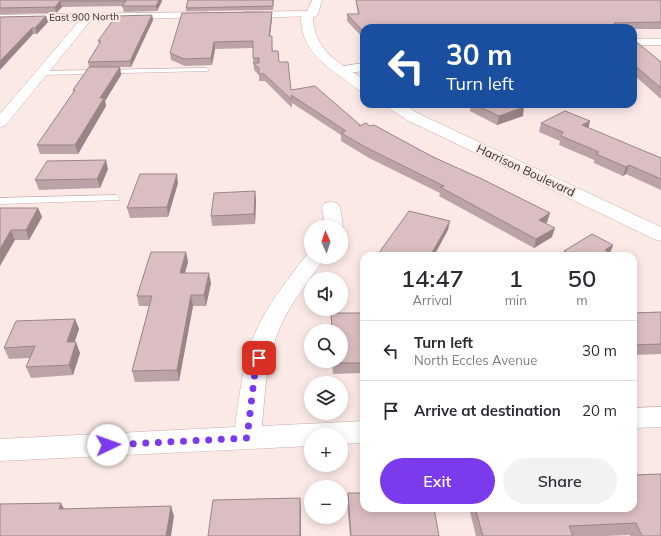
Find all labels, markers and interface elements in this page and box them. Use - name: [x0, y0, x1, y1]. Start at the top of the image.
- street label: East 900 North: [49, 10, 119, 24]
- text: 30 m: [446, 37, 512, 72]
- icon: left: [380, 40, 432, 92]
- text: Turn left: [446, 72, 514, 95]
- street label: Harrison Boulevard: [474, 141, 578, 199]
- north arrow: [304, 220, 348, 264]
- map controls: [304, 220, 348, 524]
- text: 14:47: [401, 263, 464, 293]
- text: 1: [509, 263, 523, 293]
- text: 50: [568, 263, 596, 293]
- button: sound: [304, 272, 348, 316]
- text: Arrival: [412, 292, 452, 308]
- text: min: [505, 292, 527, 308]
- text: m: [576, 292, 588, 308]
- button: search: [304, 324, 348, 368]
- text: Turn left: [414, 333, 473, 352]
- icon: left: [380, 340, 402, 362]
- pin: [242, 341, 276, 375]
- text: 30 m: [582, 341, 617, 360]
- icon: arrive: [248, 347, 270, 369]
- text: North Eccles Avenue: [414, 352, 537, 368]
- button: layers: [304, 376, 348, 420]
- icon: arrive: [380, 400, 402, 422]
- text: Arrive at destination: [414, 401, 561, 420]
- text: 20 m: [582, 401, 617, 420]
- position arrow: [87, 424, 129, 466]
- button: +: [304, 428, 348, 472]
- button: Exit: [380, 458, 495, 504]
- button: Share: [503, 458, 617, 504]
- button: −: [304, 480, 348, 524]

